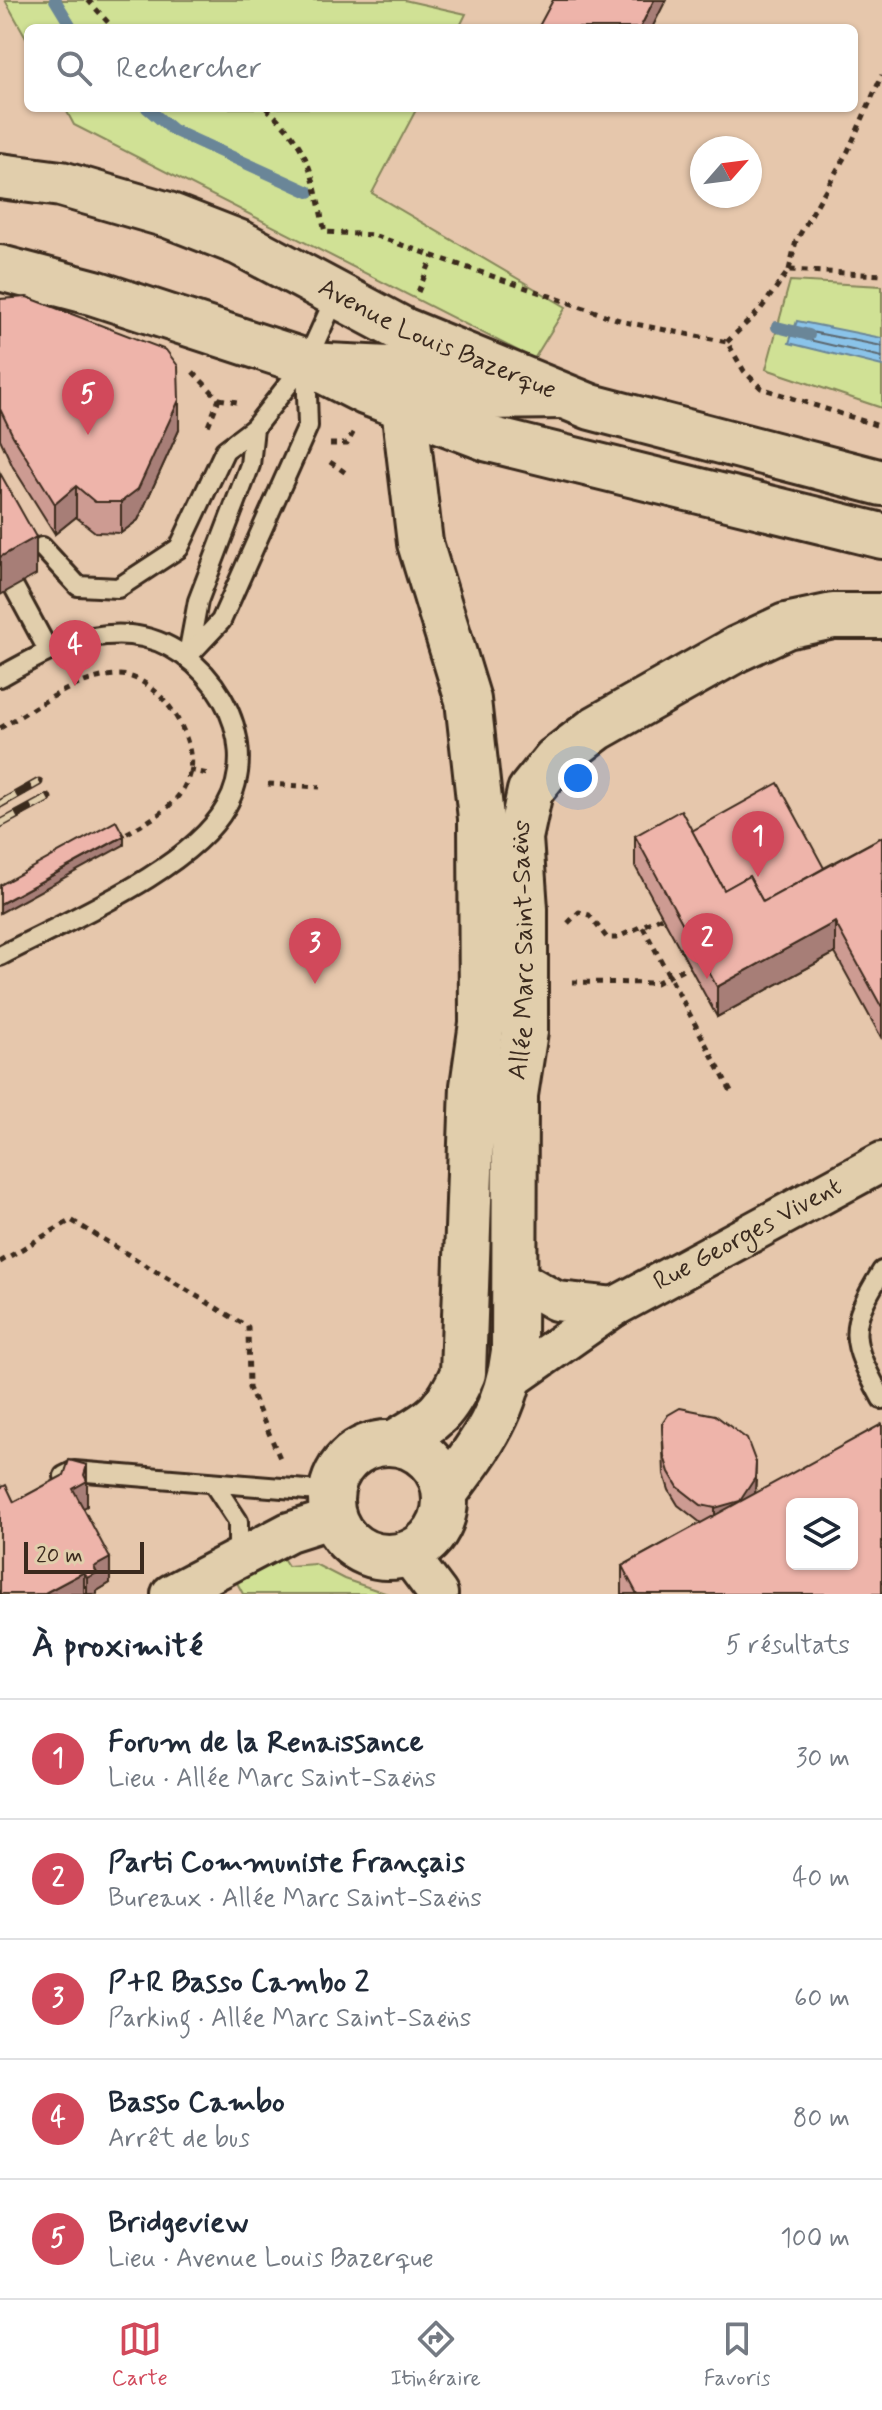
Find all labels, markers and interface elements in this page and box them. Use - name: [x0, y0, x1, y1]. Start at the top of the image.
- search box: [24, 24, 858, 112]
- icon: search: [52, 46, 96, 90]
- text: Rechercher: [116, 49, 262, 88]
- north arrow: [690, 136, 762, 208]
- street label: Avenue Louis Bazerque: [312, 271, 561, 408]
- pin: 5: [62, 369, 114, 435]
- pin: 4: [49, 620, 101, 686]
- your location: [558, 758, 598, 798]
- pin: 1: [732, 811, 784, 877]
- street label: Allée Marc Saint-Saëns: [501, 817, 543, 1082]
- pin: 2: [681, 913, 733, 979]
- pin: 3: [289, 918, 341, 984]
- street label: Rue Georges Vivent: [648, 1170, 848, 1299]
- map controls: [786, 1498, 858, 1570]
- button: layers: [786, 1498, 858, 1570]
- scale bar: [24, 1538, 144, 1574]
- text: 20 m: [36, 1542, 83, 1570]
- text: À proximité: [32, 1624, 203, 1669]
- text: 5 résultats: [726, 1629, 850, 1663]
- text: Forum de la Renaissance: [108, 1723, 424, 1762]
- text: 1: [52, 1742, 64, 1776]
- text: 30 m: [796, 1742, 850, 1776]
- text: Lieu · Allée Marc Saint-Saëns: [108, 1762, 436, 1796]
- text: Parti Communiste Français: [108, 1843, 465, 1882]
- text: 2: [52, 1862, 64, 1896]
- text: 40 m: [792, 1862, 850, 1896]
- text: Bureaux · Allée Marc Saint-Saëns: [108, 1882, 482, 1916]
- text: P+R Basso Cambo 2: [108, 1963, 369, 2002]
- text: 3: [52, 1982, 64, 2016]
- text: 60 m: [794, 1982, 850, 2016]
- text: Parking · Allée Marc Saint-Saëns: [108, 2002, 471, 2036]
- text: Basso Cambo: [108, 2083, 285, 2122]
- text: 4: [50, 2102, 66, 2136]
- text: 80 m: [793, 2102, 850, 2136]
- text: Arrêt de bus: [108, 2122, 250, 2156]
- text: Bridgeview: [108, 2203, 248, 2242]
- text: 5: [50, 2222, 66, 2256]
- text: 100 m: [780, 2222, 850, 2256]
- text: Lieu · Avenue Louis Bazerque: [108, 2242, 434, 2276]
- tab: Carte: [111, 2317, 168, 2393]
- tab: Itinéraire: [391, 2317, 481, 2393]
- tab: Favoris: [704, 2317, 771, 2393]

